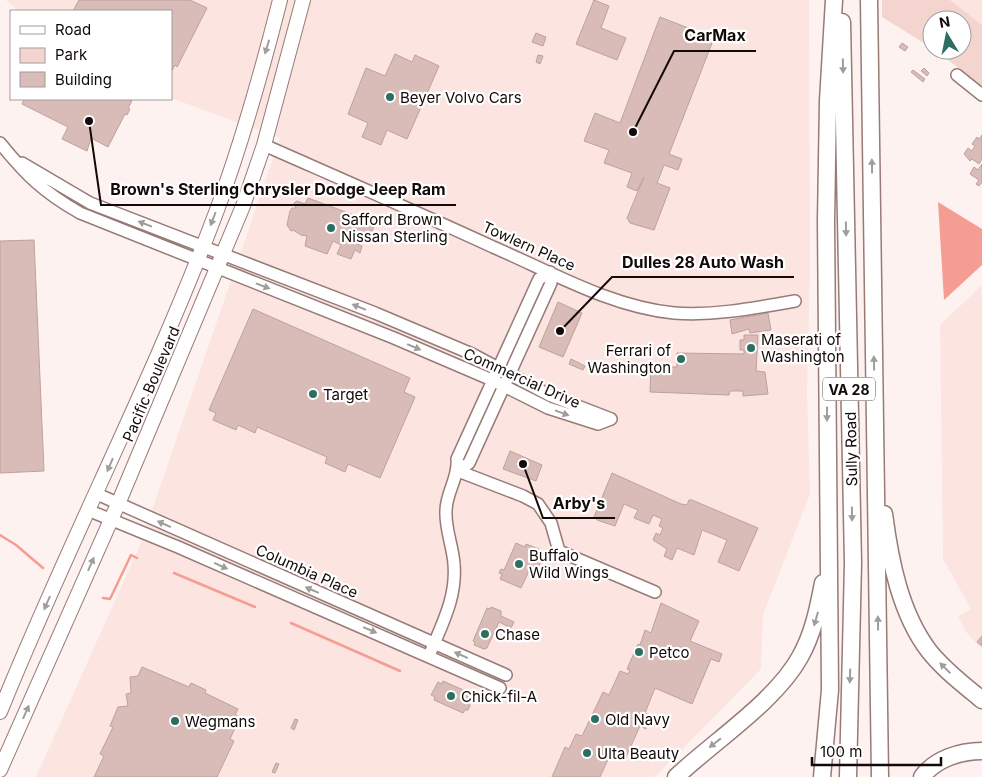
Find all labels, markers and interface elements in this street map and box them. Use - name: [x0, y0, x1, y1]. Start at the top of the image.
- legend: [10, 10, 172, 100]
- north arrow: [922, 10, 972, 60]
- text: N: [938, 12, 951, 31]
- text: Road: [55, 20, 91, 39]
- callout: CarMax: [674, 20, 756, 51]
- text: CarMax: [684, 25, 746, 45]
- one-way arrow: [263, 40, 271, 55]
- text: Park: [55, 45, 88, 64]
- one-way arrow: [839, 58, 847, 74]
- text: Building: [55, 70, 112, 89]
- place label: Beyer Volvo Cars: [400, 88, 522, 107]
- marker: Beyer Volvo Cars: [384, 91, 396, 103]
- one-way arrow: [867, 157, 875, 173]
- callout: Brown's Sterling Chrysler Dodge Jeep Ram: [101, 174, 456, 205]
- text: Brown's Sterling Chrysler Dodge Jeep Ram: [110, 179, 446, 199]
- place label: Safford Brown Nissan Sterling: [341, 210, 448, 246]
- one-way arrow: [209, 211, 216, 226]
- street label: Towlern Place: [480, 217, 578, 275]
- one-way arrow: [137, 220, 152, 228]
- one-way arrow: [842, 221, 850, 237]
- marker: Safford Brown Nissan Sterling: [325, 222, 337, 234]
- callout: Dulles 28 Auto Wash: [612, 246, 794, 277]
- text: Dulles 28 Auto Wash: [622, 252, 784, 272]
- one-way arrow: [256, 282, 271, 290]
- one-way arrow: [352, 302, 366, 310]
- street label: Pacific Boulevard: [118, 324, 184, 444]
- place label: Maserati of Washington: [761, 330, 845, 366]
- place label: Ferrari of Washington: [587, 341, 671, 377]
- marker: Maserati of Washington: [745, 342, 757, 354]
- one-way arrow: [407, 343, 421, 351]
- street label: Commercial Drive: [461, 344, 583, 412]
- marker: Ferrari of Washington: [675, 353, 687, 365]
- one-way arrow: [870, 355, 878, 371]
- road number: VA 28: [823, 378, 875, 400]
- place label: Target: [323, 385, 368, 404]
- marker: Target: [307, 388, 319, 400]
- one-way arrow: [823, 406, 831, 422]
- one-way arrow: [555, 409, 570, 417]
- street label: Sully Road: [841, 412, 861, 486]
- one-way arrow: [105, 458, 113, 472]
- callout: Arby's: [543, 487, 615, 518]
- text: Arby's: [553, 493, 605, 513]
- one-way arrow: [848, 506, 856, 522]
- one-way arrow: [157, 520, 171, 528]
- street label: Columbia Place: [253, 540, 361, 602]
- place label: Buffalo Wild Wings: [529, 546, 609, 582]
- one-way arrow: [88, 557, 96, 571]
- marker: Buffalo Wild Wings: [513, 558, 525, 570]
- one-way arrow: [213, 562, 228, 570]
- one-way arrow: [305, 586, 320, 594]
- one-way arrow: [42, 596, 50, 610]
- one-way arrow: [811, 612, 819, 627]
- one-way arrow: [873, 615, 881, 631]
- place label: Chase: [495, 625, 540, 644]
- one-way arrow: [363, 627, 377, 635]
- marker: Chase: [479, 628, 491, 640]
- place label: Petco: [649, 643, 690, 662]
- marker: Petco: [633, 646, 645, 658]
- one-way arrow: [454, 651, 468, 659]
- one-way arrow: [940, 662, 952, 674]
- one-way arrow: [846, 668, 854, 684]
- place label: Chick-fil-A: [461, 687, 537, 706]
- marker: Chick-fil-A: [445, 690, 457, 702]
- one-way arrow: [22, 705, 30, 719]
- place label: Old Navy: [605, 710, 670, 729]
- place label: Wegmans: [185, 712, 255, 731]
- marker: Old Navy: [589, 713, 601, 725]
- marker: Wegmans: [169, 715, 181, 727]
- scale bar: [812, 734, 941, 766]
- one-way arrow: [709, 737, 722, 748]
- text: 100 m: [820, 742, 862, 761]
- place label: Ulta Beauty: [597, 744, 680, 763]
- marker: Ulta Beauty: [581, 747, 593, 759]

